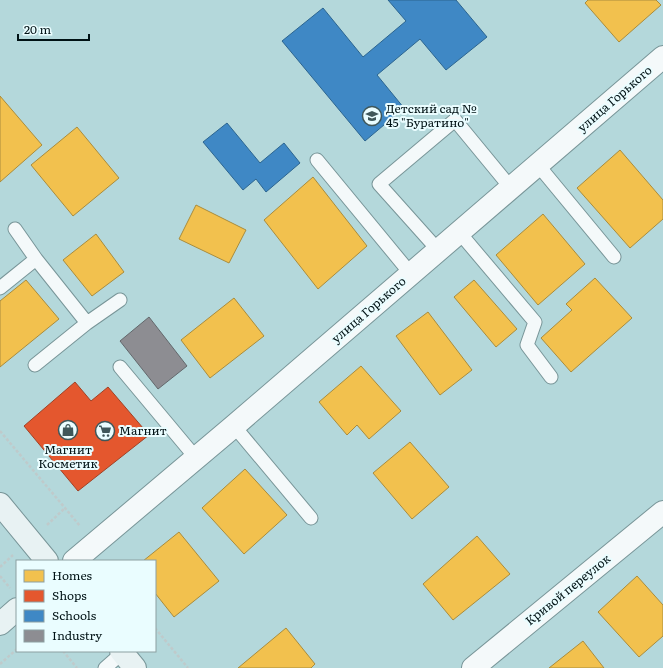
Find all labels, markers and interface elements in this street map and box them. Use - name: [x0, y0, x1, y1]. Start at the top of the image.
- scale bar: [18, 16, 89, 42]
- text: 20 m: [24, 20, 51, 38]
- street label: улица Горького: [573, 61, 656, 136]
- place label: Детский сад № 45 "Буратино": [386, 99, 477, 131]
- school or university icon: Детский сад № 45 "Буратино": [361, 105, 383, 127]
- street label: улица Горького: [327, 272, 410, 347]
- shop icon: Магнит Косметик: [57, 419, 79, 441]
- supermarket icon: Магнит: [94, 420, 116, 442]
- place label: Магнит: [119, 421, 167, 439]
- place label: Магнит Косметик: [38, 440, 98, 472]
- street label: Кривой переулок: [521, 549, 614, 629]
- legend: [16, 560, 156, 652]
- text: Homes: [52, 566, 92, 584]
- text: Shops: [52, 586, 87, 604]
- text: Schools: [52, 606, 97, 624]
- text: Industry: [52, 626, 102, 644]

